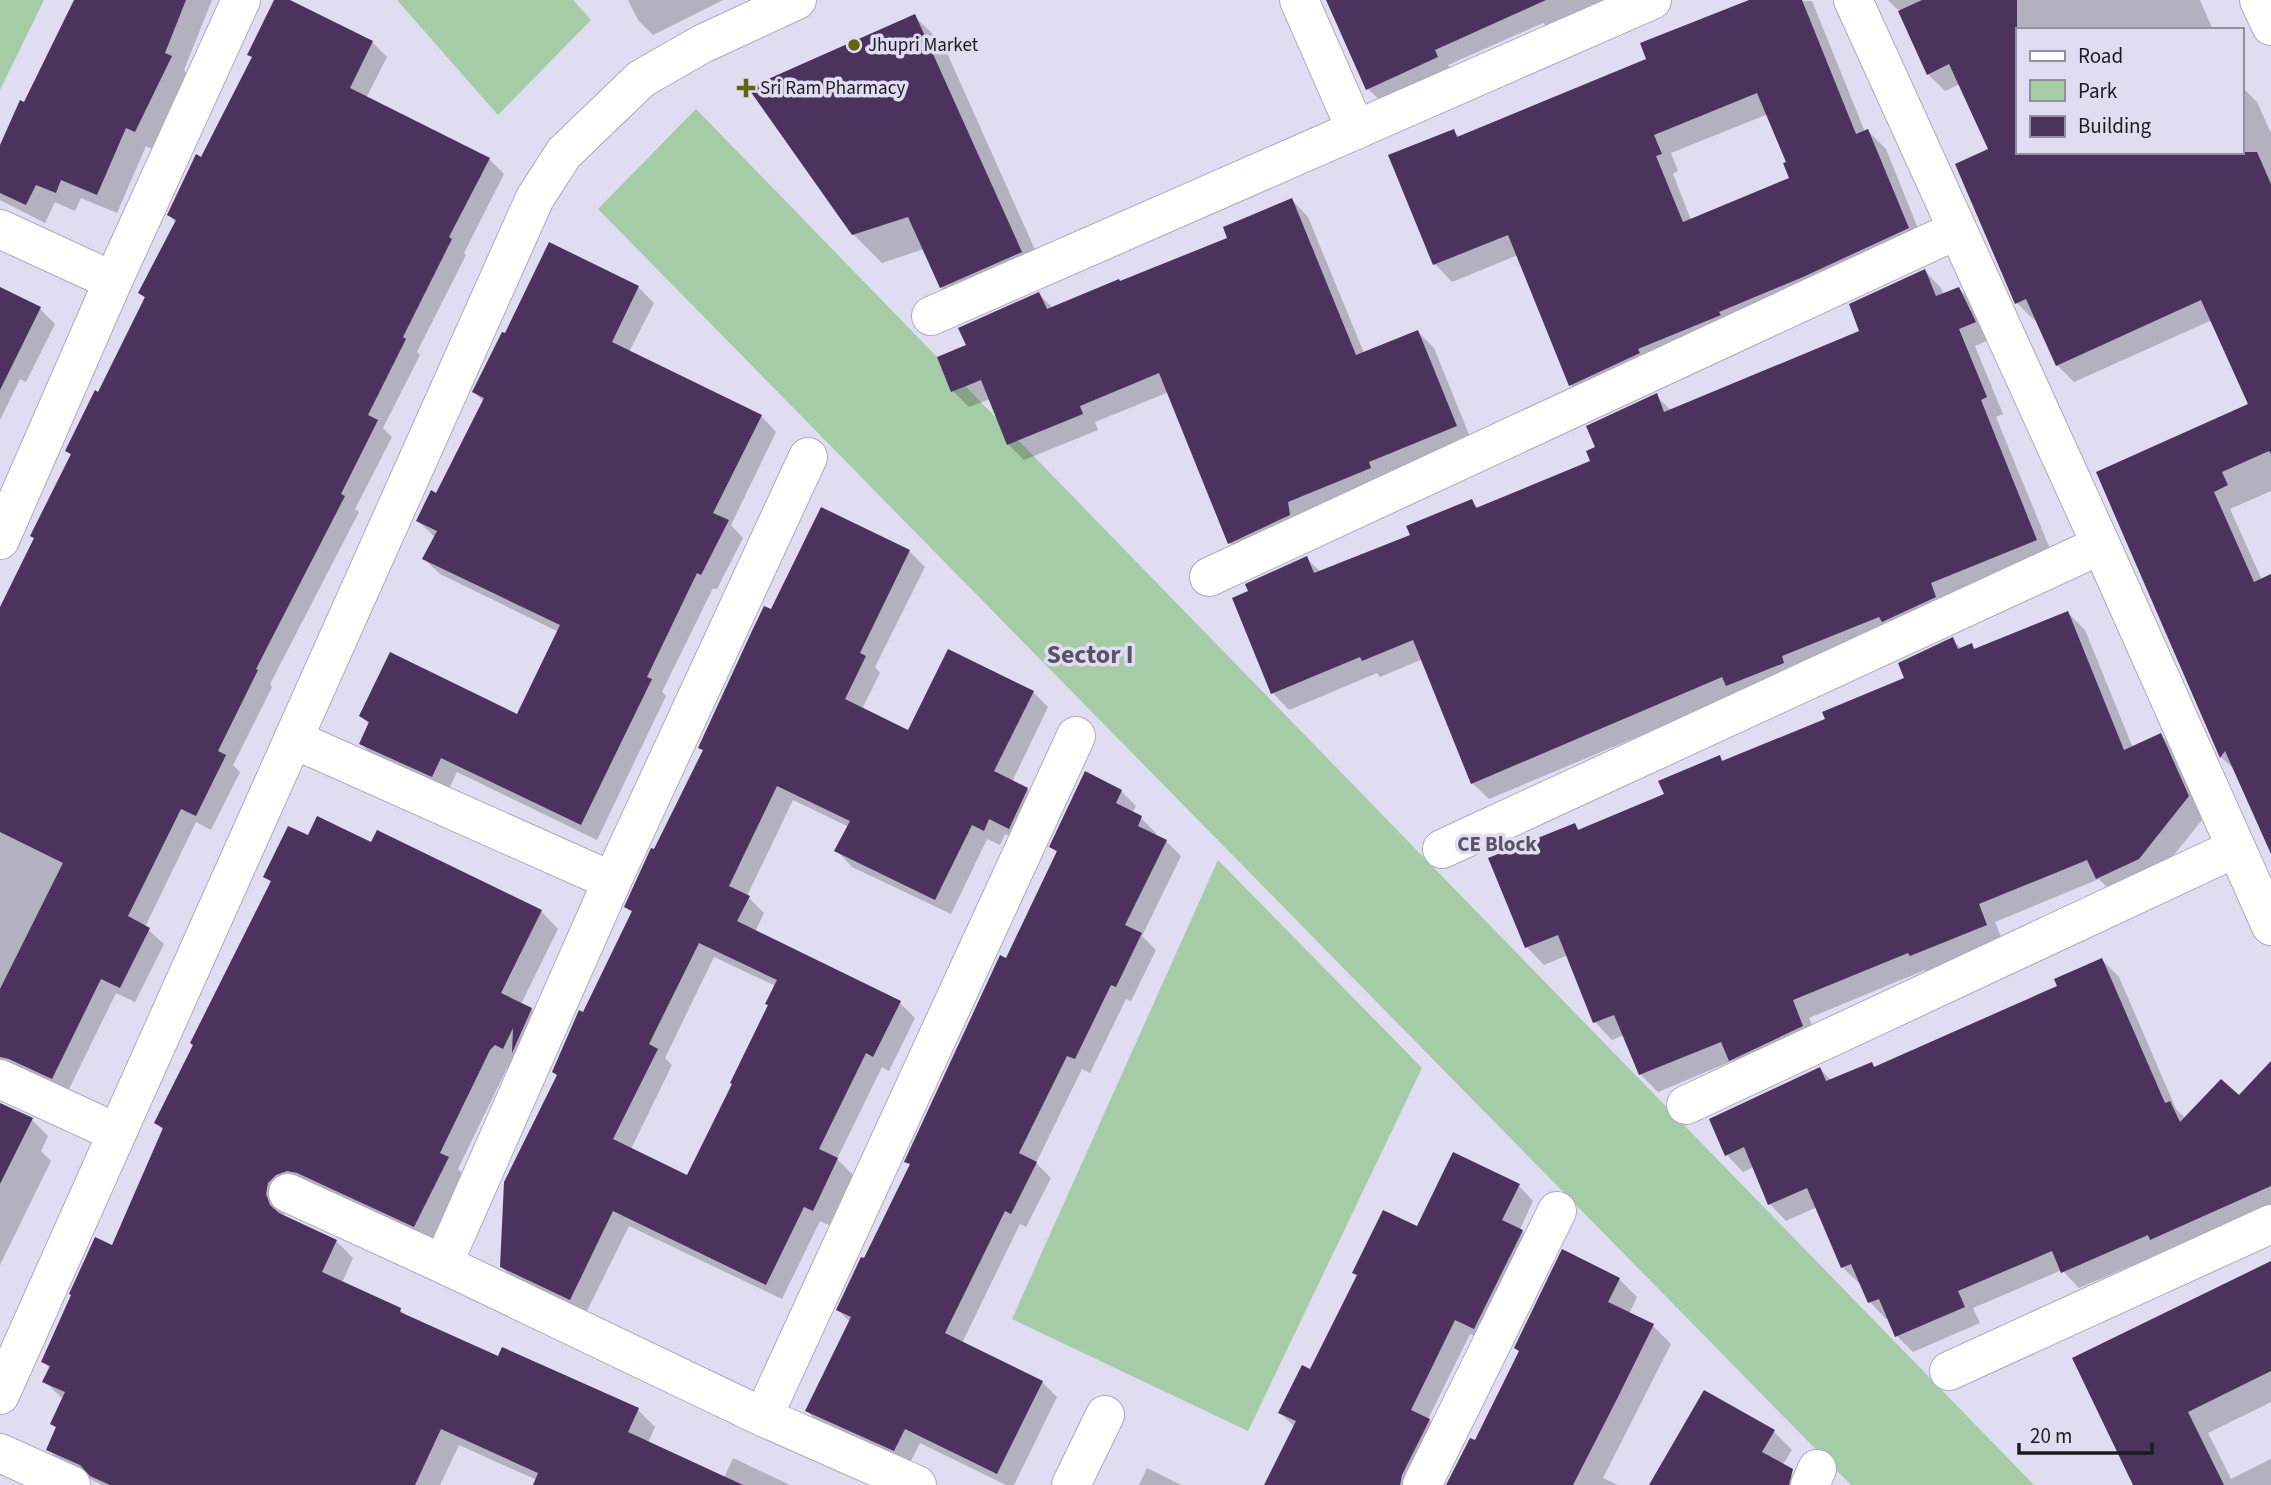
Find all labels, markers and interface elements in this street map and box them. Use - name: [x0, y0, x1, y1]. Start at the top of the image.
- legend: [2016, 28, 2243, 154]
- place label: Jhupri Market: [868, 32, 979, 59]
- marker: Jhupri Market: [846, 37, 862, 53]
- text: Road: [2078, 41, 2123, 71]
- place label: Sri Ram Pharmacy: [760, 75, 905, 102]
- text: Park: [2078, 76, 2118, 106]
- marker: Sri Ram Pharmacy: [738, 80, 754, 96]
- text: Building: [2078, 111, 2152, 141]
- district label: Sector I: [1046, 636, 1134, 673]
- district label: CE Block: [1457, 829, 1537, 859]
- scale bar: [2019, 1412, 2152, 1456]
- text: 20 m: [2030, 1421, 2072, 1451]

